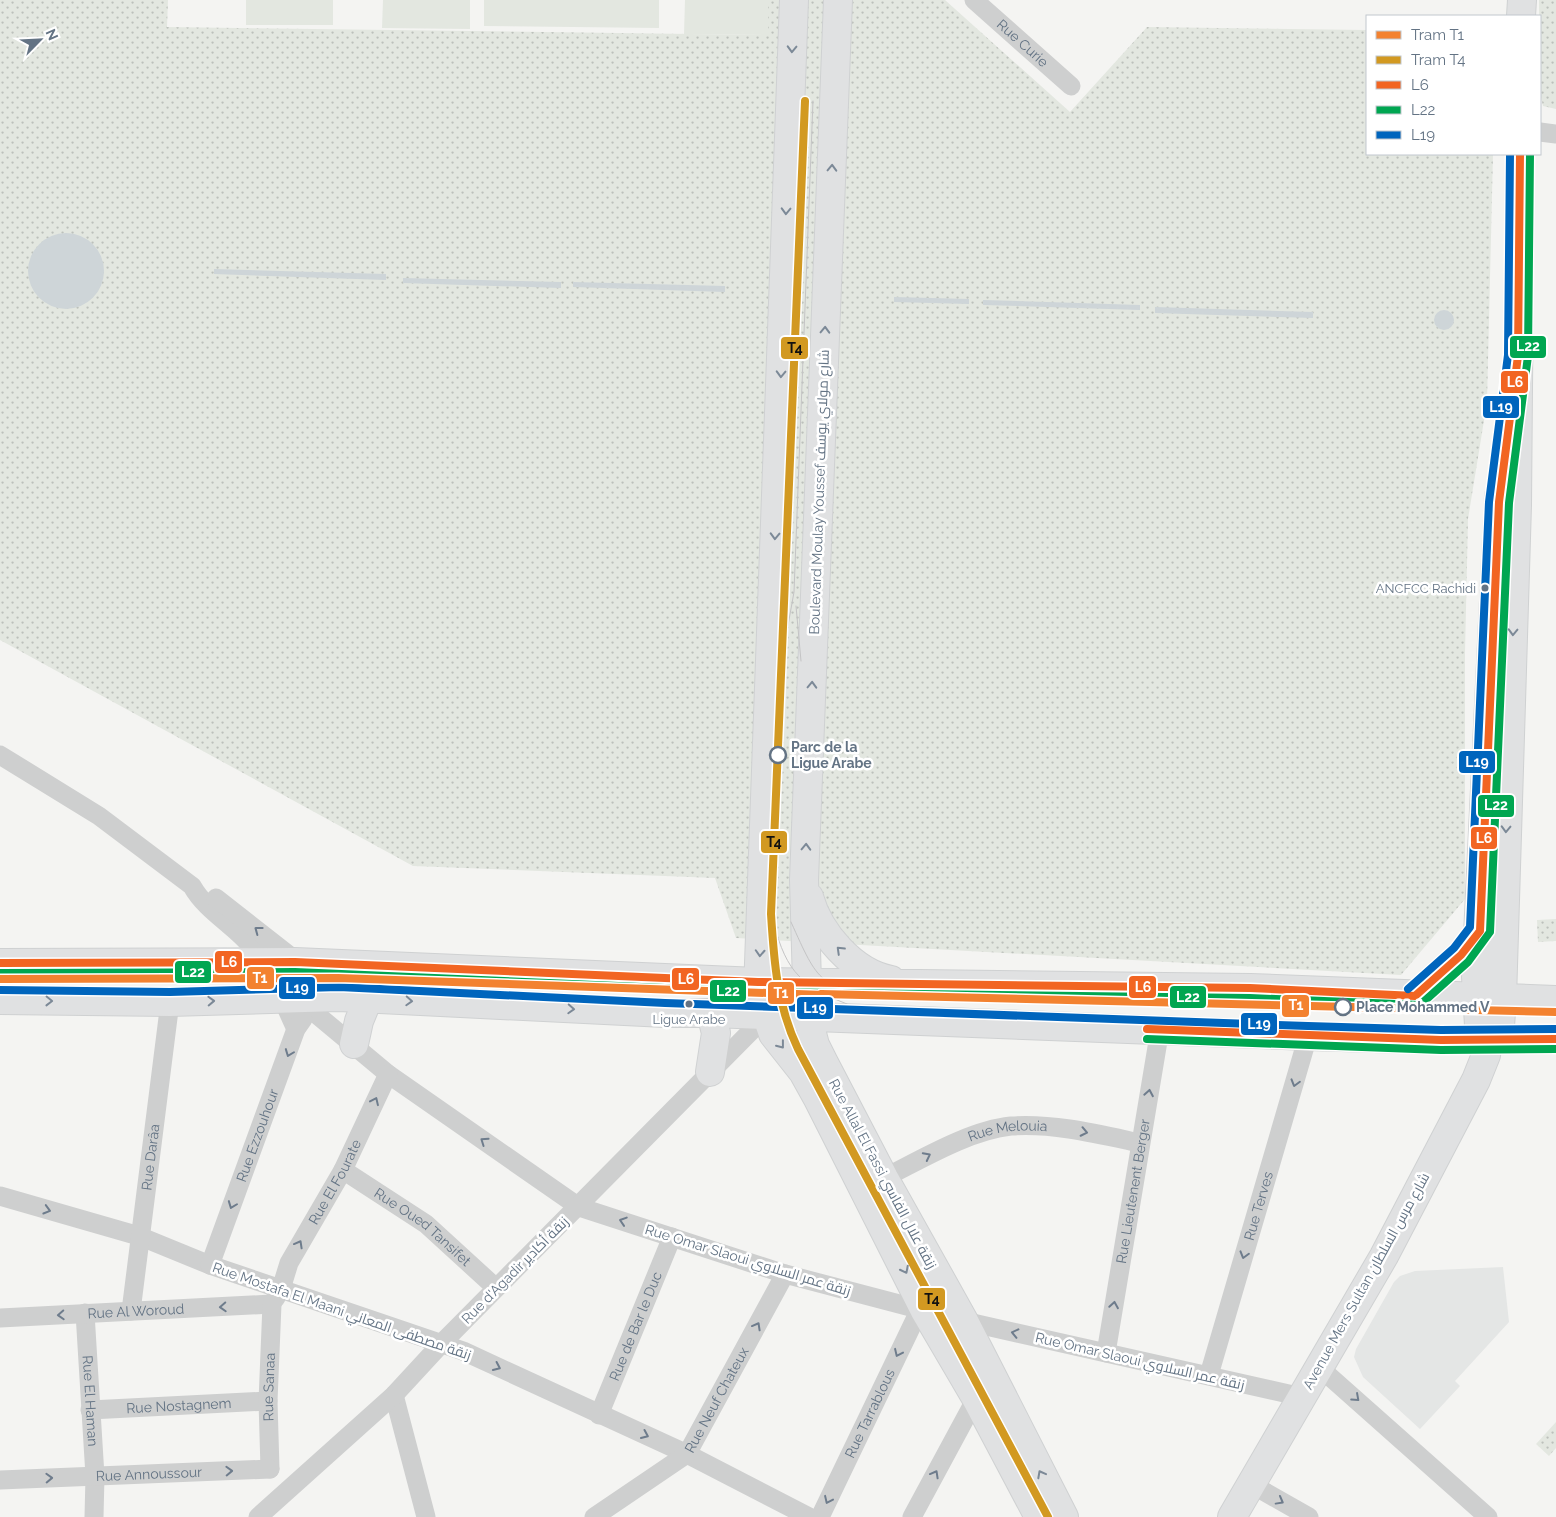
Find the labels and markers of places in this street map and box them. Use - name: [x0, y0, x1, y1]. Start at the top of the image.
- place label: ANCFCC Rachidi: [1376, 581, 1476, 596]
- marker: ANCFCC Rachidi: [1480, 583, 1490, 593]
- place label: Parc de la Ligue Arabe: [791, 739, 872, 771]
- marker: Parc de la Ligue Arabe: [769, 746, 787, 764]
- marker: Place Mohammed V: [1334, 998, 1352, 1016]
- marker: Ligue Arabe: [684, 999, 694, 1009]
- place label: Place Mohammed V: [1356, 999, 1490, 1015]
- place label: Ligue Arabe: [653, 1012, 726, 1027]

